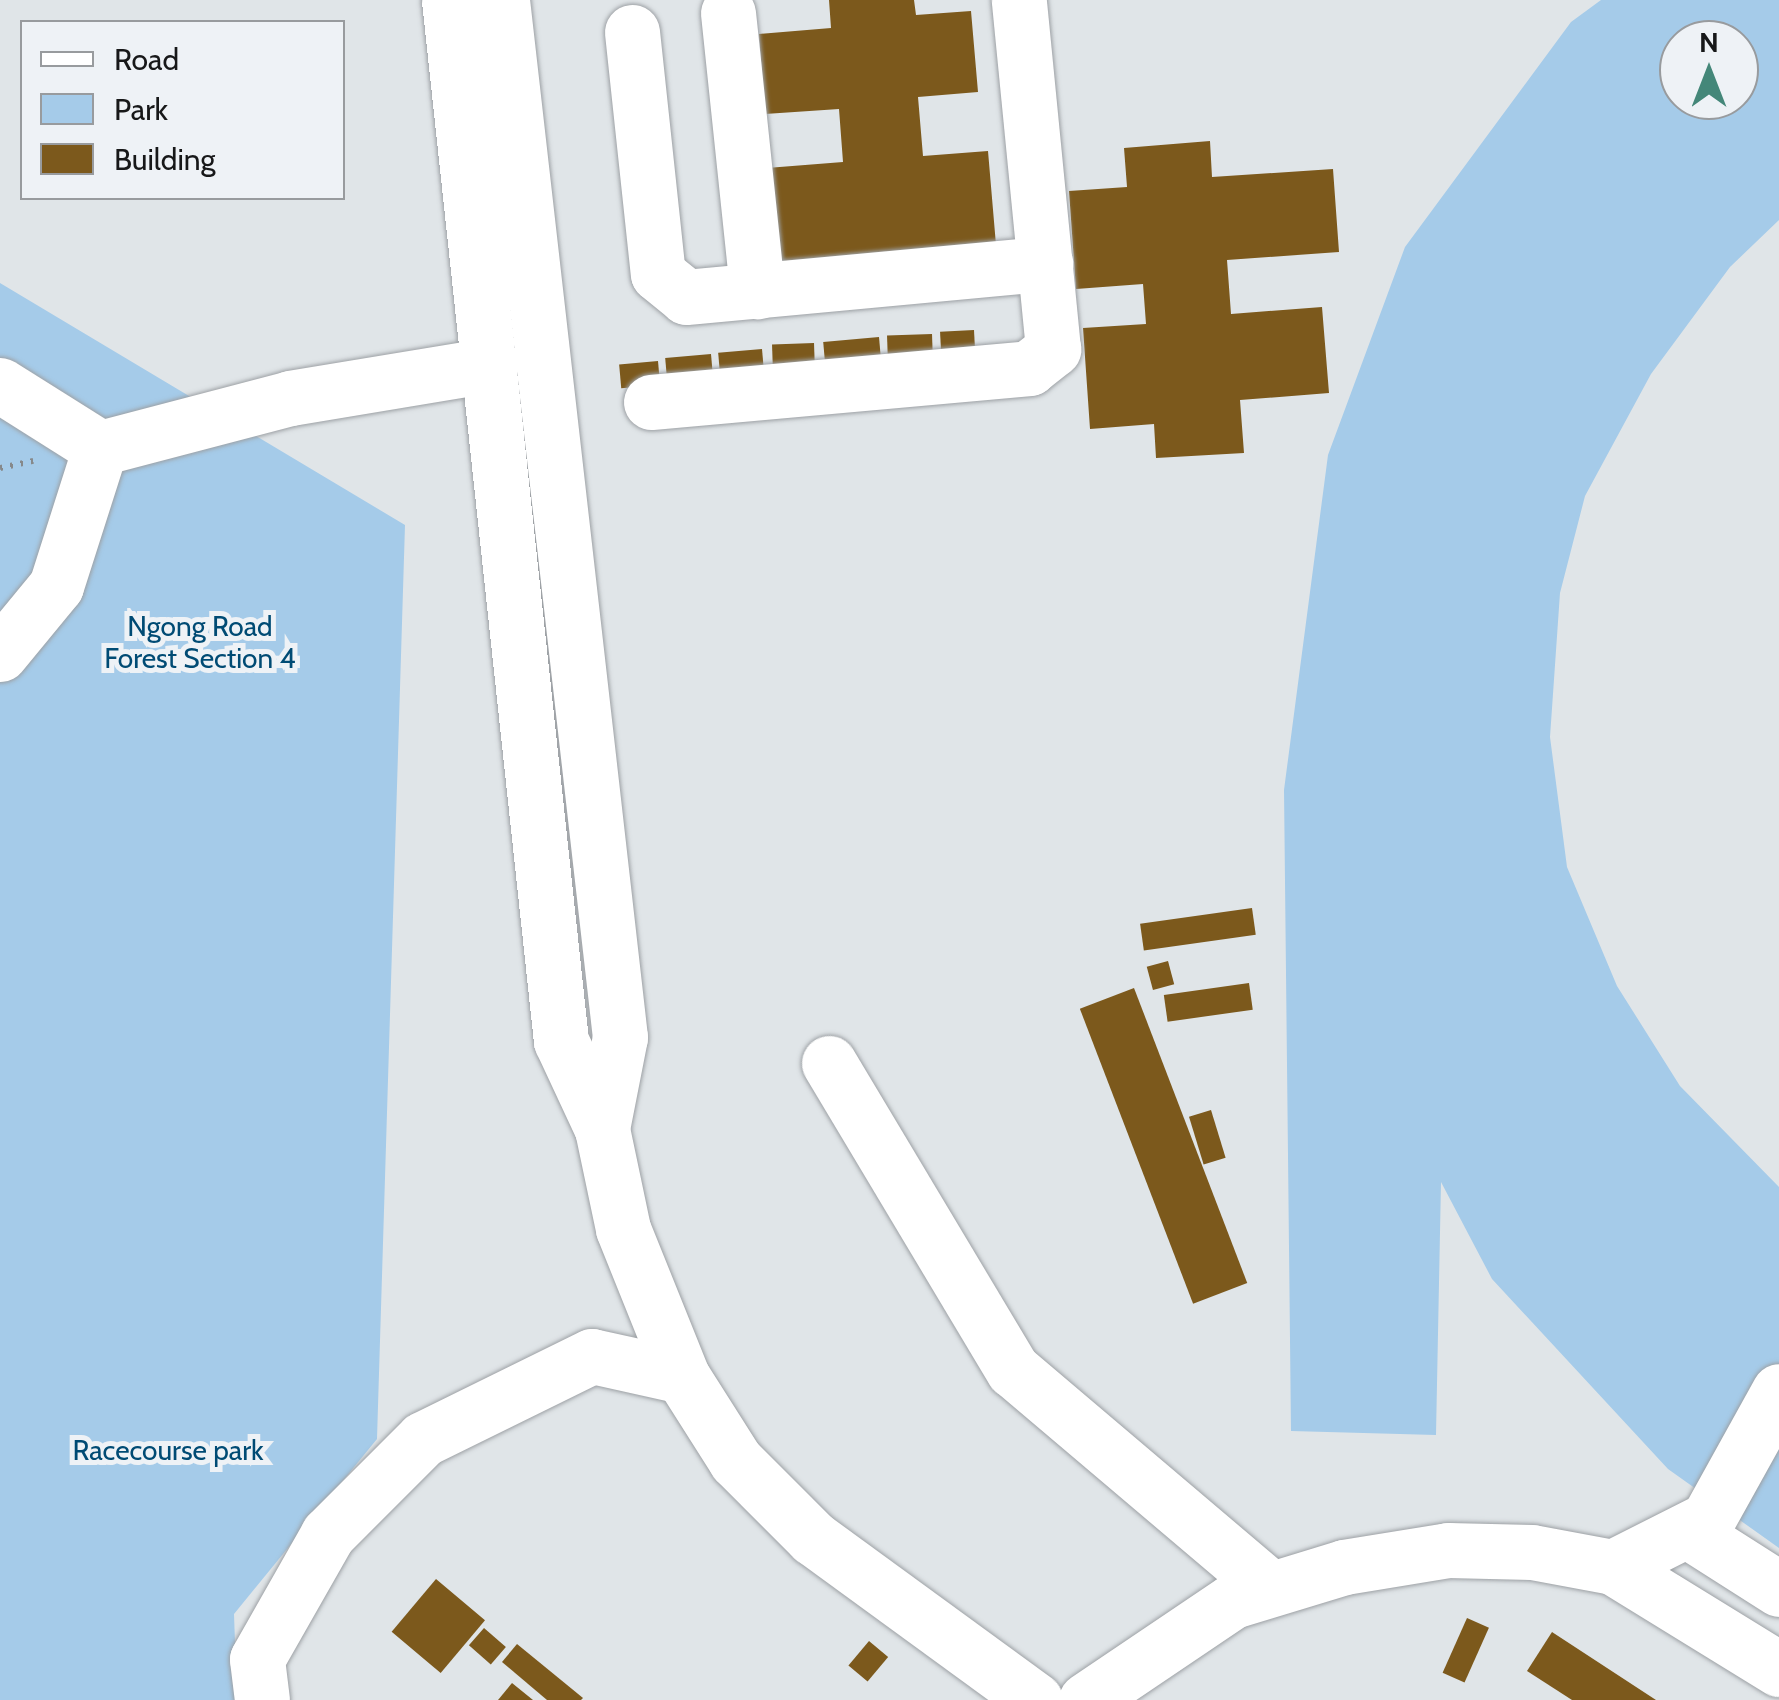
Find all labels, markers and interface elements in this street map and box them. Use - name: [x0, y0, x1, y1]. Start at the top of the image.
- legend: [20, 20, 345, 200]
- north arrow: [1659, 20, 1759, 120]
- text: N: [1699, 25, 1719, 59]
- text: Road: [114, 41, 179, 78]
- text: Park: [114, 91, 168, 128]
- text: Building: [114, 141, 216, 178]
- park label: Ngong Road Forest Section 4: [104, 609, 296, 675]
- park label: Racecourse park: [72, 1433, 264, 1467]

